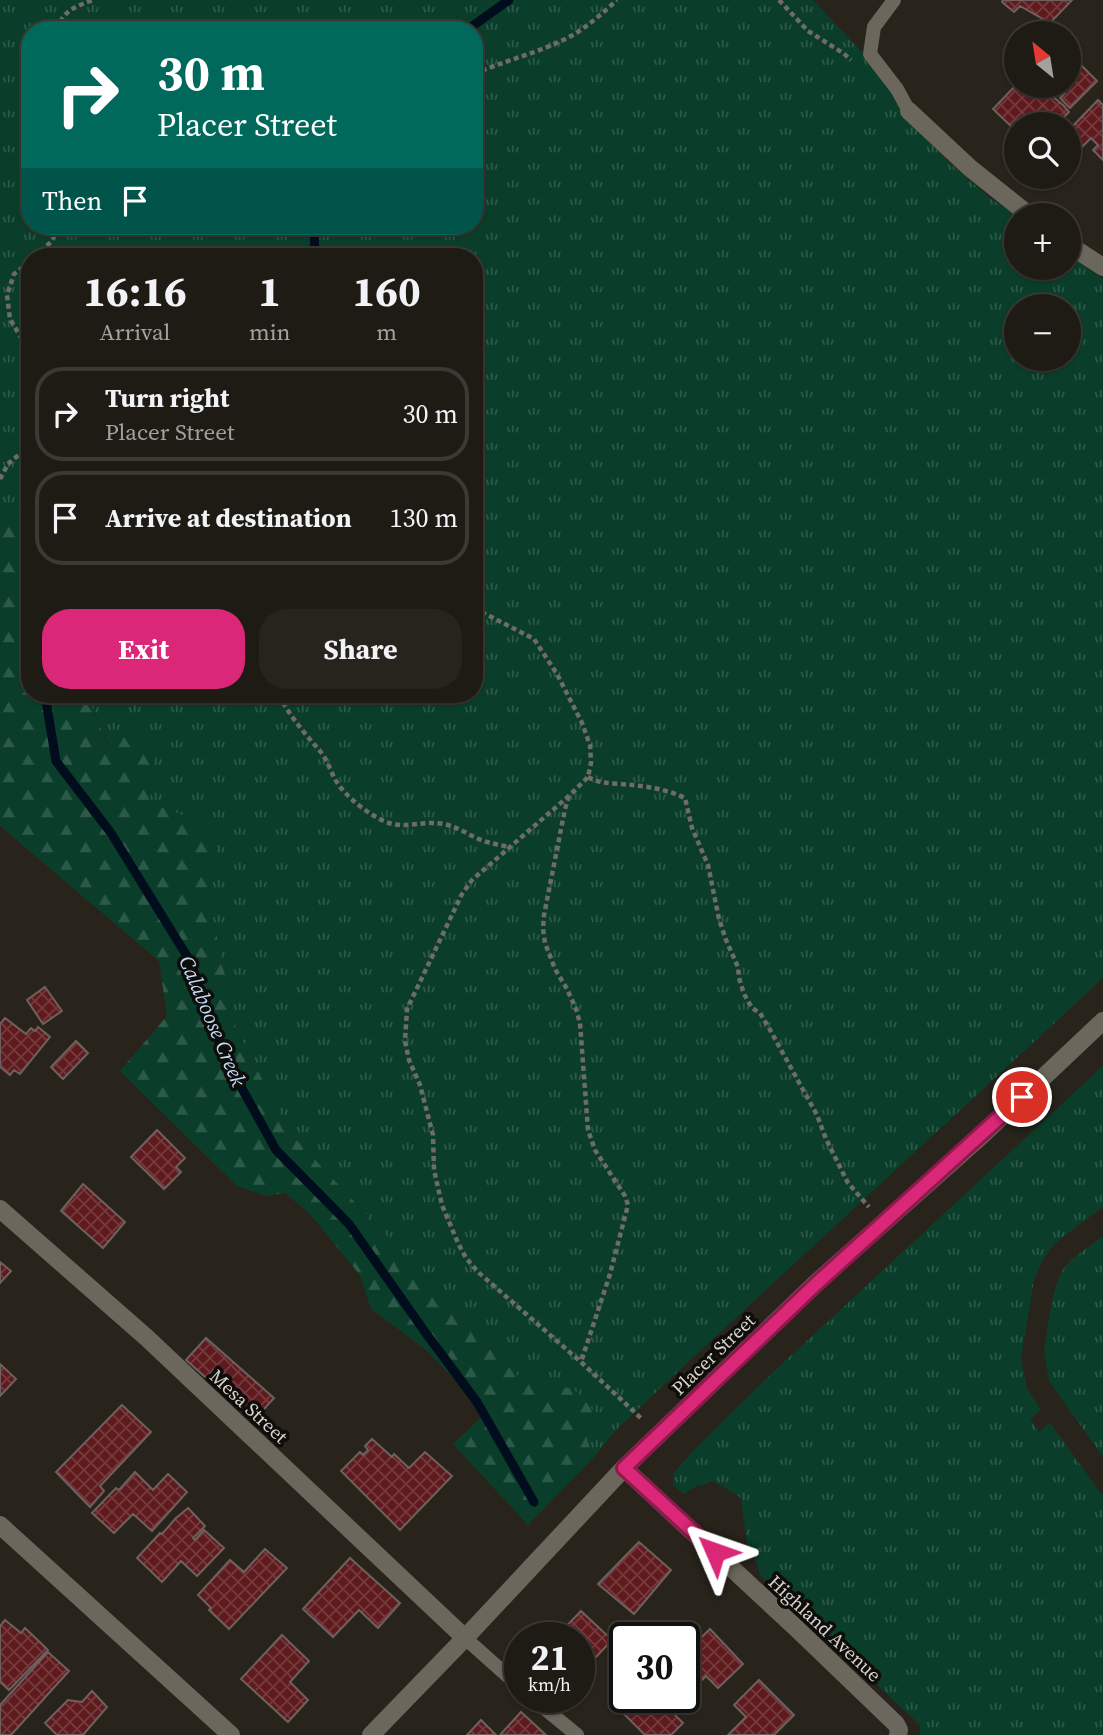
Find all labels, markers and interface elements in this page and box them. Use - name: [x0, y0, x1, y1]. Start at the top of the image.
- north arrow: [1004, 21, 1082, 98]
- map controls: [1004, 21, 1081, 371]
- text: 30 m: [157, 39, 265, 106]
- icon: right: [42, 49, 133, 140]
- text: Placer Street: [157, 103, 337, 147]
- button: search: [1004, 112, 1081, 189]
- icon: arrive: [116, 182, 154, 220]
- text: Then: [42, 183, 102, 219]
- button: +: [1004, 203, 1081, 280]
- text: 16:16: [83, 262, 187, 320]
- text: 1: [258, 262, 281, 320]
- text: 160: [353, 262, 421, 320]
- button: −: [1004, 294, 1081, 371]
- text: Arrival: [99, 316, 170, 348]
- text: min: [249, 316, 290, 348]
- text: m: [376, 316, 397, 348]
- text: Turn right: [105, 380, 229, 416]
- icon: right: [46, 395, 84, 433]
- text: 30 m: [403, 396, 458, 432]
- text: Placer Street: [105, 416, 234, 448]
- icon: arrive: [46, 499, 84, 537]
- text: Arrive at destination: [105, 500, 352, 536]
- text: 130 m: [390, 500, 458, 536]
- button: Exit: [42, 609, 245, 689]
- button: Share: [259, 609, 462, 689]
- water label: Calaboose Creek: [172, 951, 254, 1091]
- pin: [992, 1067, 1052, 1127]
- icon: arrive: [1003, 1078, 1041, 1116]
- street label: Placer Street: [666, 1307, 761, 1400]
- street label: Mesa Street: [204, 1363, 294, 1449]
- position arrow: [678, 1515, 752, 1589]
- street label: Highland Avenue: [763, 1569, 887, 1687]
- speed limit sign: 30: [609, 1622, 700, 1713]
- text: 21: [531, 1634, 568, 1682]
- text: km/h: [528, 1672, 571, 1697]

